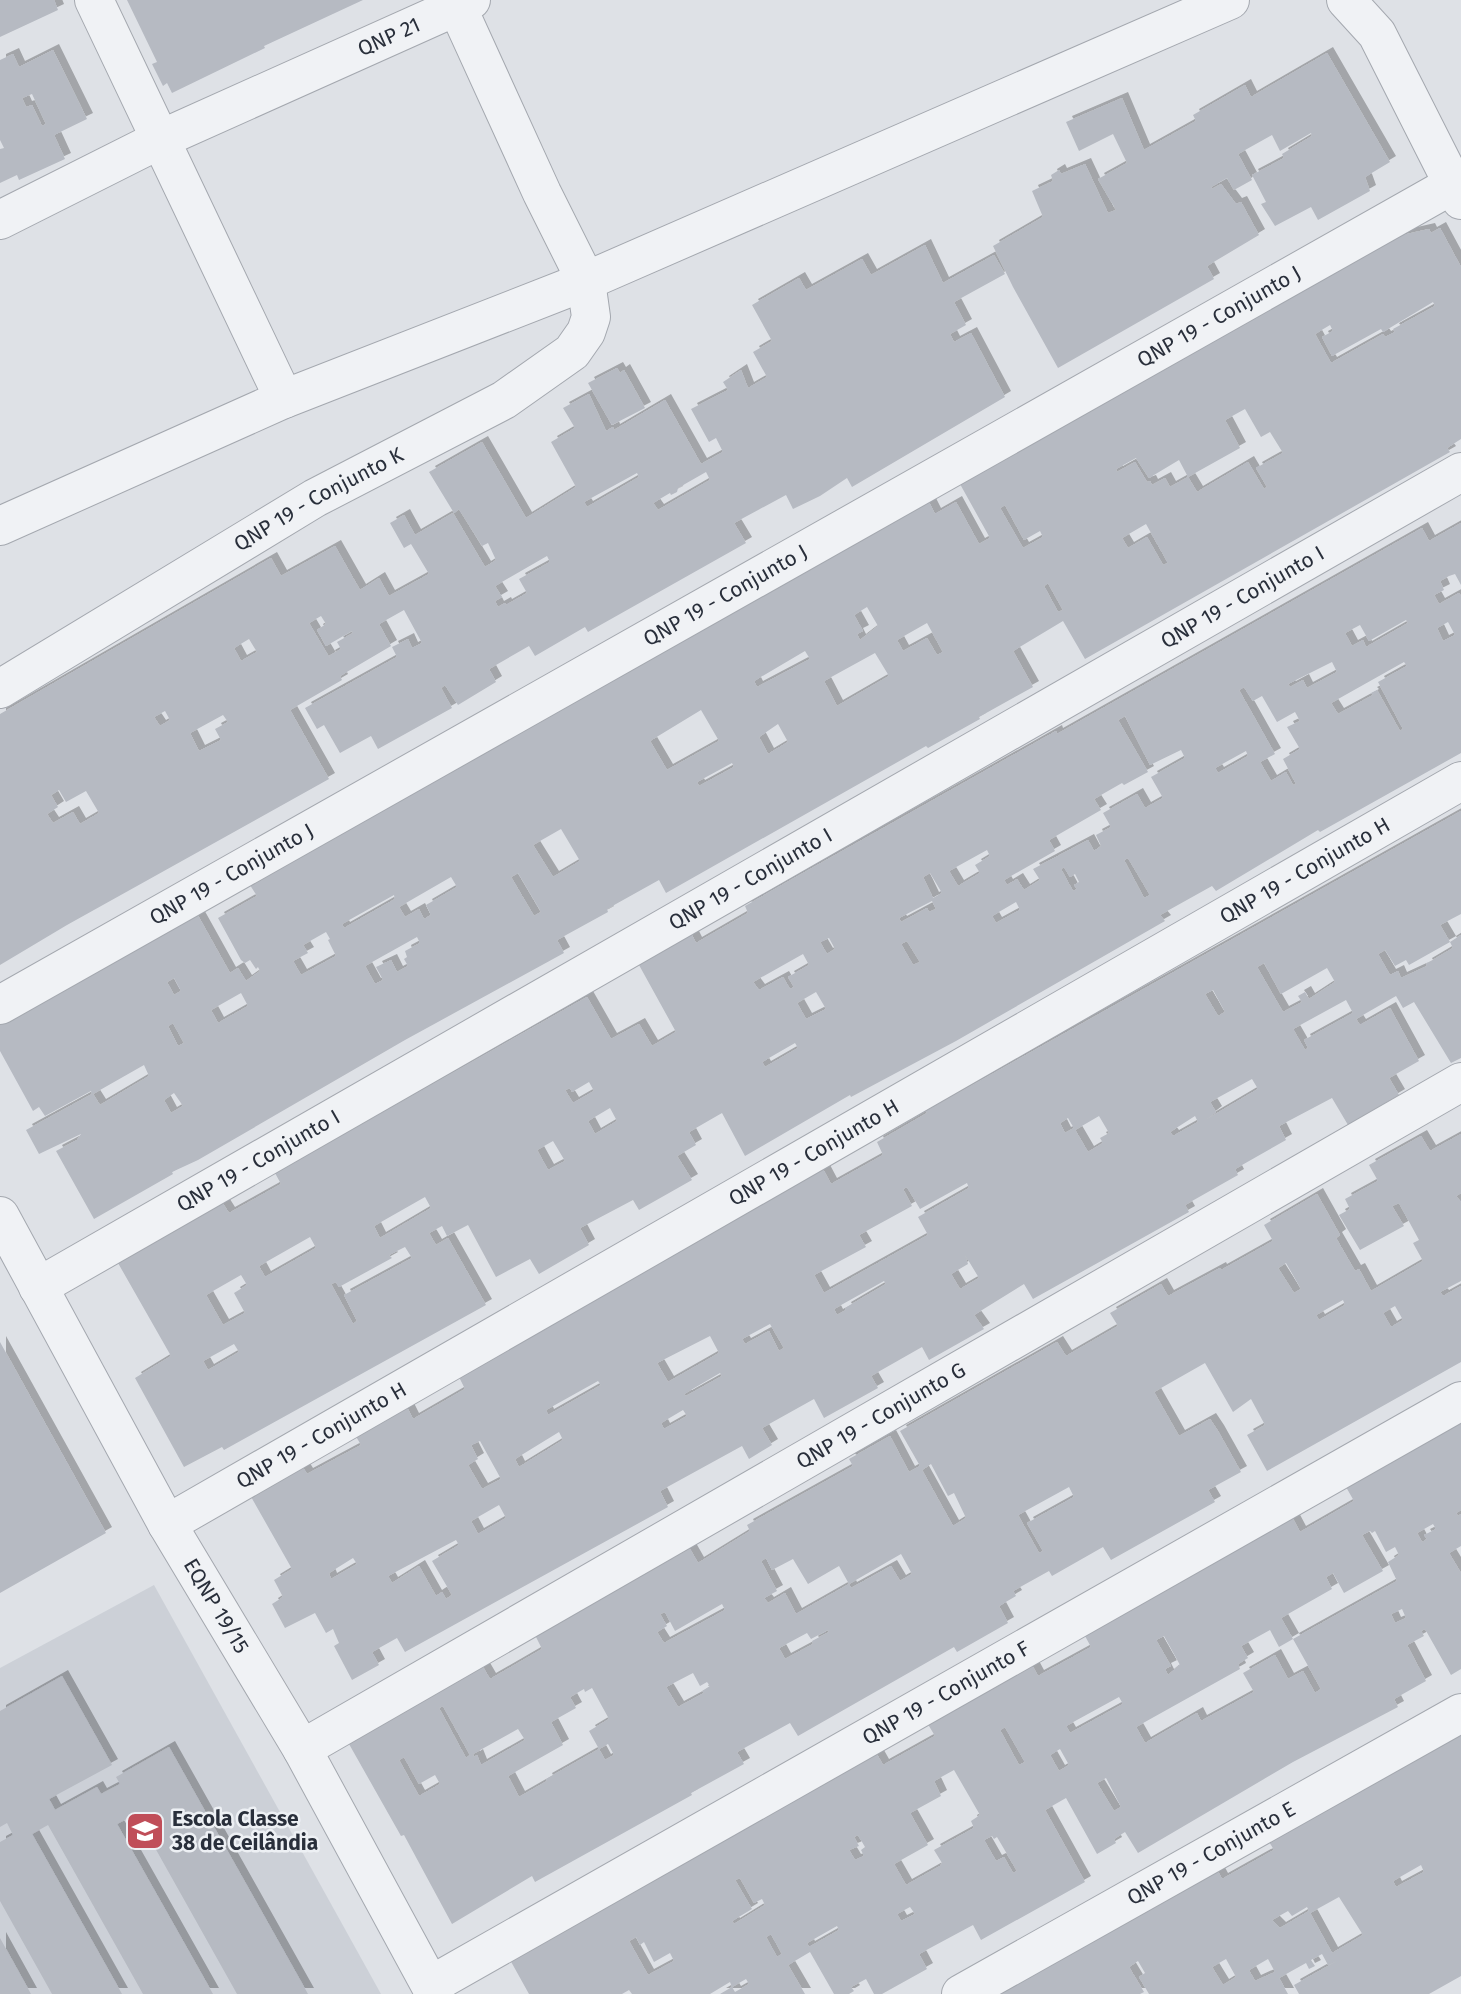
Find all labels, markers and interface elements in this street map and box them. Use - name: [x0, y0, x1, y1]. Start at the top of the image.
- street label: QNP 21: [354, 12, 424, 62]
- street label: QNP 19 - Conjunto J: [1132, 260, 1306, 373]
- street label: QNP 19 - Conjunto K: [229, 441, 408, 557]
- street label: QNP 19 - Conjunto J: [639, 539, 812, 652]
- street label: QNP 19 - Conjunto I: [1156, 540, 1329, 654]
- street label: QNP 19 - Conjunto H: [1215, 812, 1395, 930]
- street label: QNP 19 - Conjunto J: [145, 818, 318, 931]
- street label: QNP 19 - Conjunto I: [664, 822, 837, 936]
- street label: QNP 19 - Conjunto H: [724, 1093, 904, 1212]
- street label: QNP 19 - Conjunto I: [172, 1104, 345, 1218]
- street label: QNP 19 - Conjunto G: [792, 1357, 970, 1475]
- street label: QNP 19 - Conjunto H: [232, 1376, 411, 1494]
- street label: EQNP 19/15: [178, 1554, 255, 1658]
- street label: QNP 19 - Conjunto F: [858, 1635, 1034, 1751]
- street label: QNP 19 - Conjunto E: [1122, 1796, 1300, 1911]
- place label: Escola Classe 38 de Ceilândia: [171, 1806, 318, 1856]
- school or university icon: Escola Classe 38 de Ceilândia: [124, 1810, 166, 1852]

